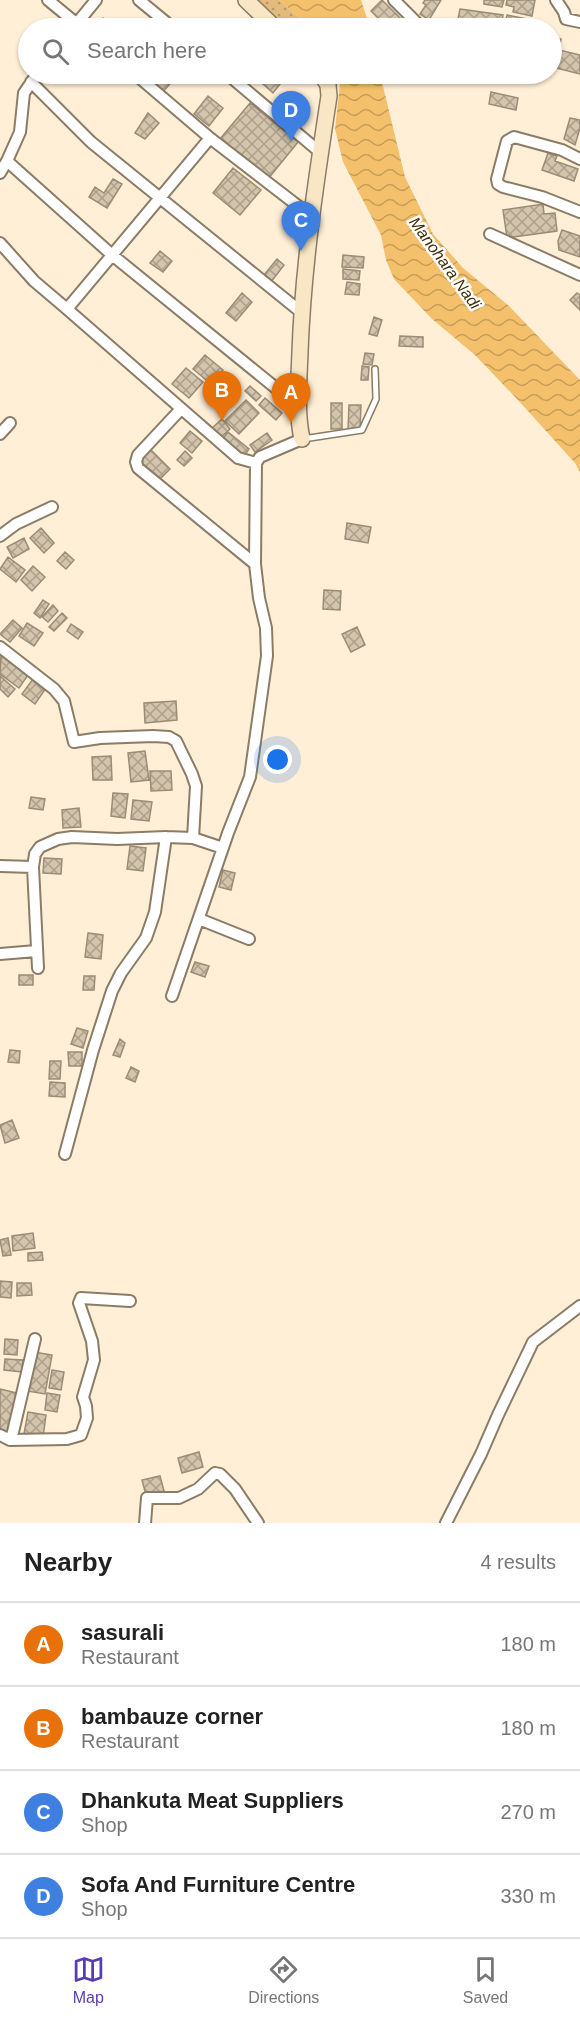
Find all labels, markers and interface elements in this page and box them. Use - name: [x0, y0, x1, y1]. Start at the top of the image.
- search box: [18, 18, 562, 84]
- icon: search: [39, 35, 72, 68]
- text: Search here: [87, 38, 207, 63]
- pin: D: [272, 92, 310, 141]
- pin: C: [282, 202, 320, 251]
- water label: Manohara Nadi: [406, 214, 484, 313]
- pin: B: [202, 372, 242, 421]
- pin: A: [272, 374, 310, 423]
- your location: [263, 745, 292, 774]
- text: Nearby: [24, 1547, 112, 1577]
- text: 4 results: [480, 1551, 556, 1573]
- text: sasurali: [81, 1620, 164, 1645]
- text: A: [36, 1633, 51, 1655]
- text: 180 m: [500, 1633, 556, 1655]
- text: Restaurant: [81, 1646, 179, 1668]
- text: bambauze corner: [81, 1704, 263, 1729]
- text: B: [36, 1717, 51, 1739]
- text: 180 m: [500, 1717, 556, 1739]
- text: Restaurant: [81, 1730, 179, 1752]
- text: Dhankuta Meat Suppliers: [81, 1788, 344, 1813]
- text: C: [36, 1801, 51, 1823]
- text: 270 m: [500, 1801, 556, 1823]
- text: Shop: [81, 1814, 128, 1836]
- text: Sofa And Furniture Centre: [81, 1872, 355, 1897]
- text: D: [36, 1885, 51, 1907]
- text: 330 m: [500, 1885, 556, 1907]
- text: Shop: [81, 1898, 128, 1920]
- tab: Map: [72, 1953, 105, 2007]
- tab: Directions: [248, 1953, 319, 2007]
- tab: Saved: [463, 1953, 508, 2007]

